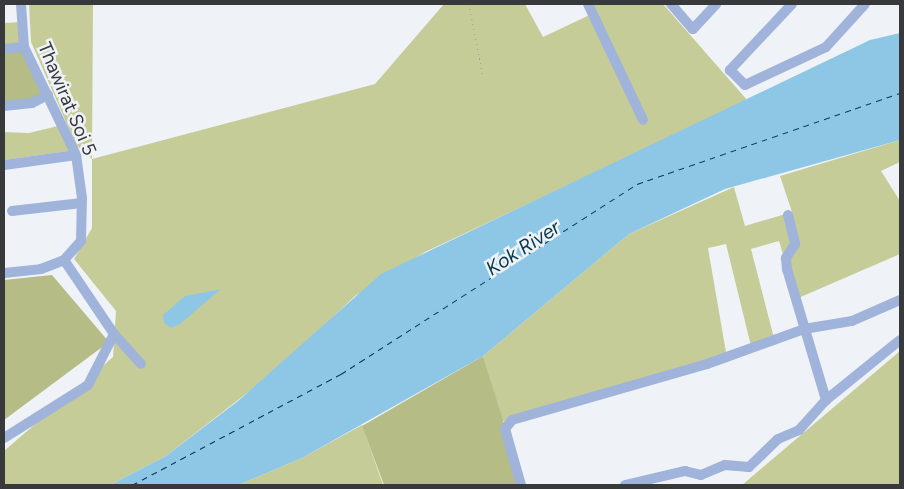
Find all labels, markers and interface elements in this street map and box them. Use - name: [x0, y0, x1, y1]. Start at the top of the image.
- street label: Thawirat Soi 5: [33, 39, 101, 159]
- water label: Kok River: [481, 215, 565, 281]

